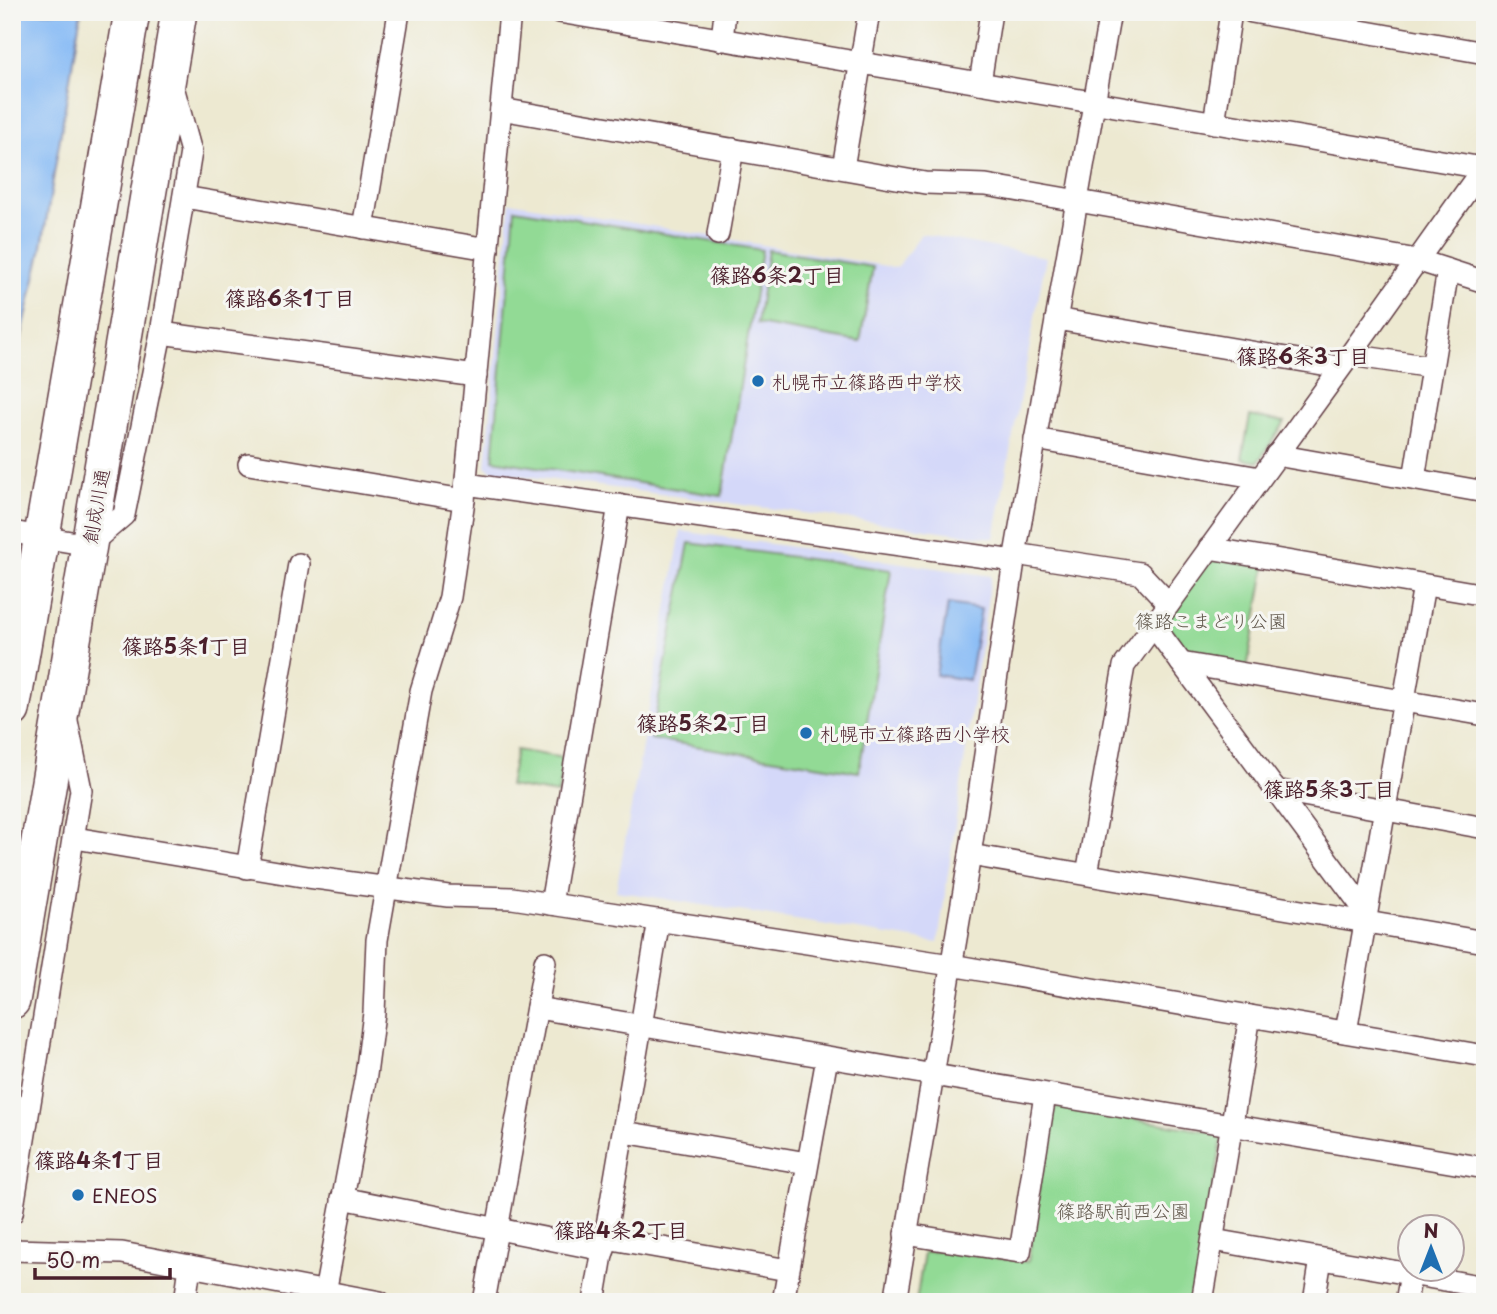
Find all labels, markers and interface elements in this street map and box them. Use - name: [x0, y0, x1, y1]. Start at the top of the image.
- district label: 篠路6条2丁目: [710, 258, 844, 290]
- district label: 篠路6条1丁目: [225, 281, 355, 313]
- district label: 篠路6条3丁目: [1236, 339, 1370, 371]
- place label: 札幌市立篠路西中学校: [772, 367, 962, 395]
- marker: 札幌市立篠路西中学校: [750, 373, 766, 389]
- street label: 創成川通: [75, 466, 115, 546]
- park label: 篠路こまどり公園: [1135, 606, 1287, 634]
- district label: 篠路5条1丁目: [122, 629, 250, 661]
- district label: 篠路5条2丁目: [636, 706, 770, 738]
- place label: 札幌市立篠路西小学校: [820, 719, 1010, 747]
- marker: 札幌市立篠路西小学校: [798, 725, 814, 741]
- district label: 篠路5条3丁目: [1263, 772, 1395, 804]
- district label: 篠路4条1丁目: [34, 1143, 164, 1175]
- place label: ENEOS: [92, 1181, 157, 1209]
- marker: ENEOS: [70, 1187, 86, 1203]
- park label: 篠路駅前西公園: [1056, 1196, 1190, 1224]
- north arrow: [1396, 1212, 1466, 1282]
- district label: 篠路4条2丁目: [554, 1213, 688, 1245]
- text: N: [1423, 1216, 1439, 1244]
- scale bar: [35, 1237, 170, 1281]
- text: 50 m: [46, 1243, 100, 1275]

